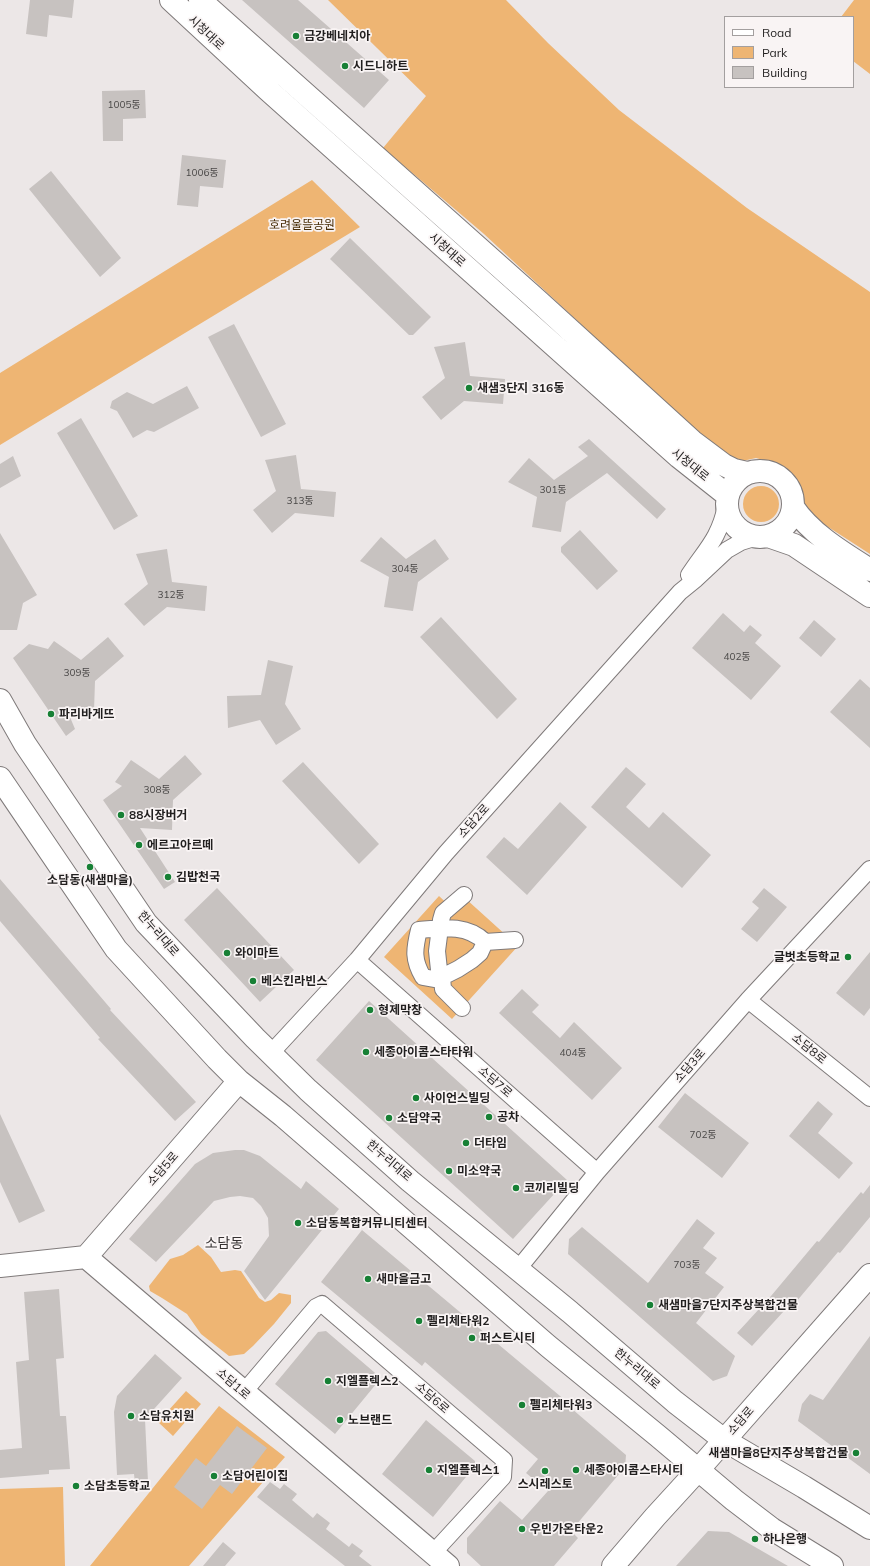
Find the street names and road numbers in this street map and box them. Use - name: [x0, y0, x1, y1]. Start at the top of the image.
- street label: 시청대로: [185, 13, 227, 53]
- street label: 시청대로: [426, 230, 468, 270]
- street label: 시청대로: [668, 446, 712, 484]
- street label: 소담2로: [455, 801, 493, 841]
- street label: 한누리대로: [134, 908, 182, 960]
- street label: 소담8로: [789, 1031, 829, 1067]
- street label: 소담3로: [671, 1046, 709, 1086]
- street label: 소담7로: [475, 1063, 515, 1101]
- street label: 한누리대로: [363, 1137, 415, 1185]
- street label: 소담5로: [144, 1149, 182, 1189]
- street label: 한누리대로: [611, 1346, 663, 1392]
- street label: 소담1로: [213, 1365, 253, 1403]
- street label: 소담6로: [412, 1379, 452, 1417]
- street label: 소담로: [725, 1404, 757, 1438]

